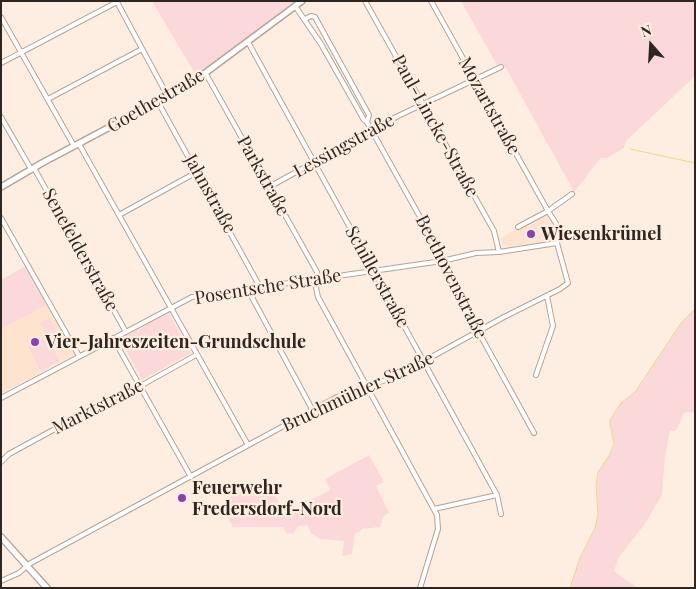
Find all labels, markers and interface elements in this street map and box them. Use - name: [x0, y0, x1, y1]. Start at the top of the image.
- north arrow: [626, 20, 676, 70]
- text: N: [638, 20, 654, 41]
- street label: Paul-Lincke-Straße: [387, 51, 483, 201]
- street label: Mozartstraße: [453, 53, 525, 159]
- street label: Goethestraße: [104, 64, 208, 138]
- street label: Lessingstraße: [290, 109, 398, 183]
- street label: Parkstraße: [232, 132, 294, 220]
- street label: Jahnstraße: [180, 151, 240, 237]
- street label: Senefelderstraße: [37, 185, 123, 315]
- street label: Beethovenstraße: [411, 212, 491, 342]
- street label: Schillerstraße: [340, 223, 414, 331]
- place label: Wiesenkrümel: [541, 223, 662, 245]
- marker: Wiesenkrümel: [525, 228, 537, 240]
- street label: Posentsche Straße: [193, 265, 343, 309]
- place label: Vier-Jahreszeiten-Grundschule: [45, 331, 306, 353]
- marker: Vier-Jahreszeiten-Grundschule: [29, 336, 41, 348]
- street label: Bruchmühler Straße: [279, 347, 437, 437]
- street label: Marktstraße: [49, 375, 147, 439]
- place label: Feuerwehr Fredersdorf-Nord: [192, 477, 342, 520]
- marker: Feuerwehr Fredersdorf-Nord: [176, 492, 188, 504]

